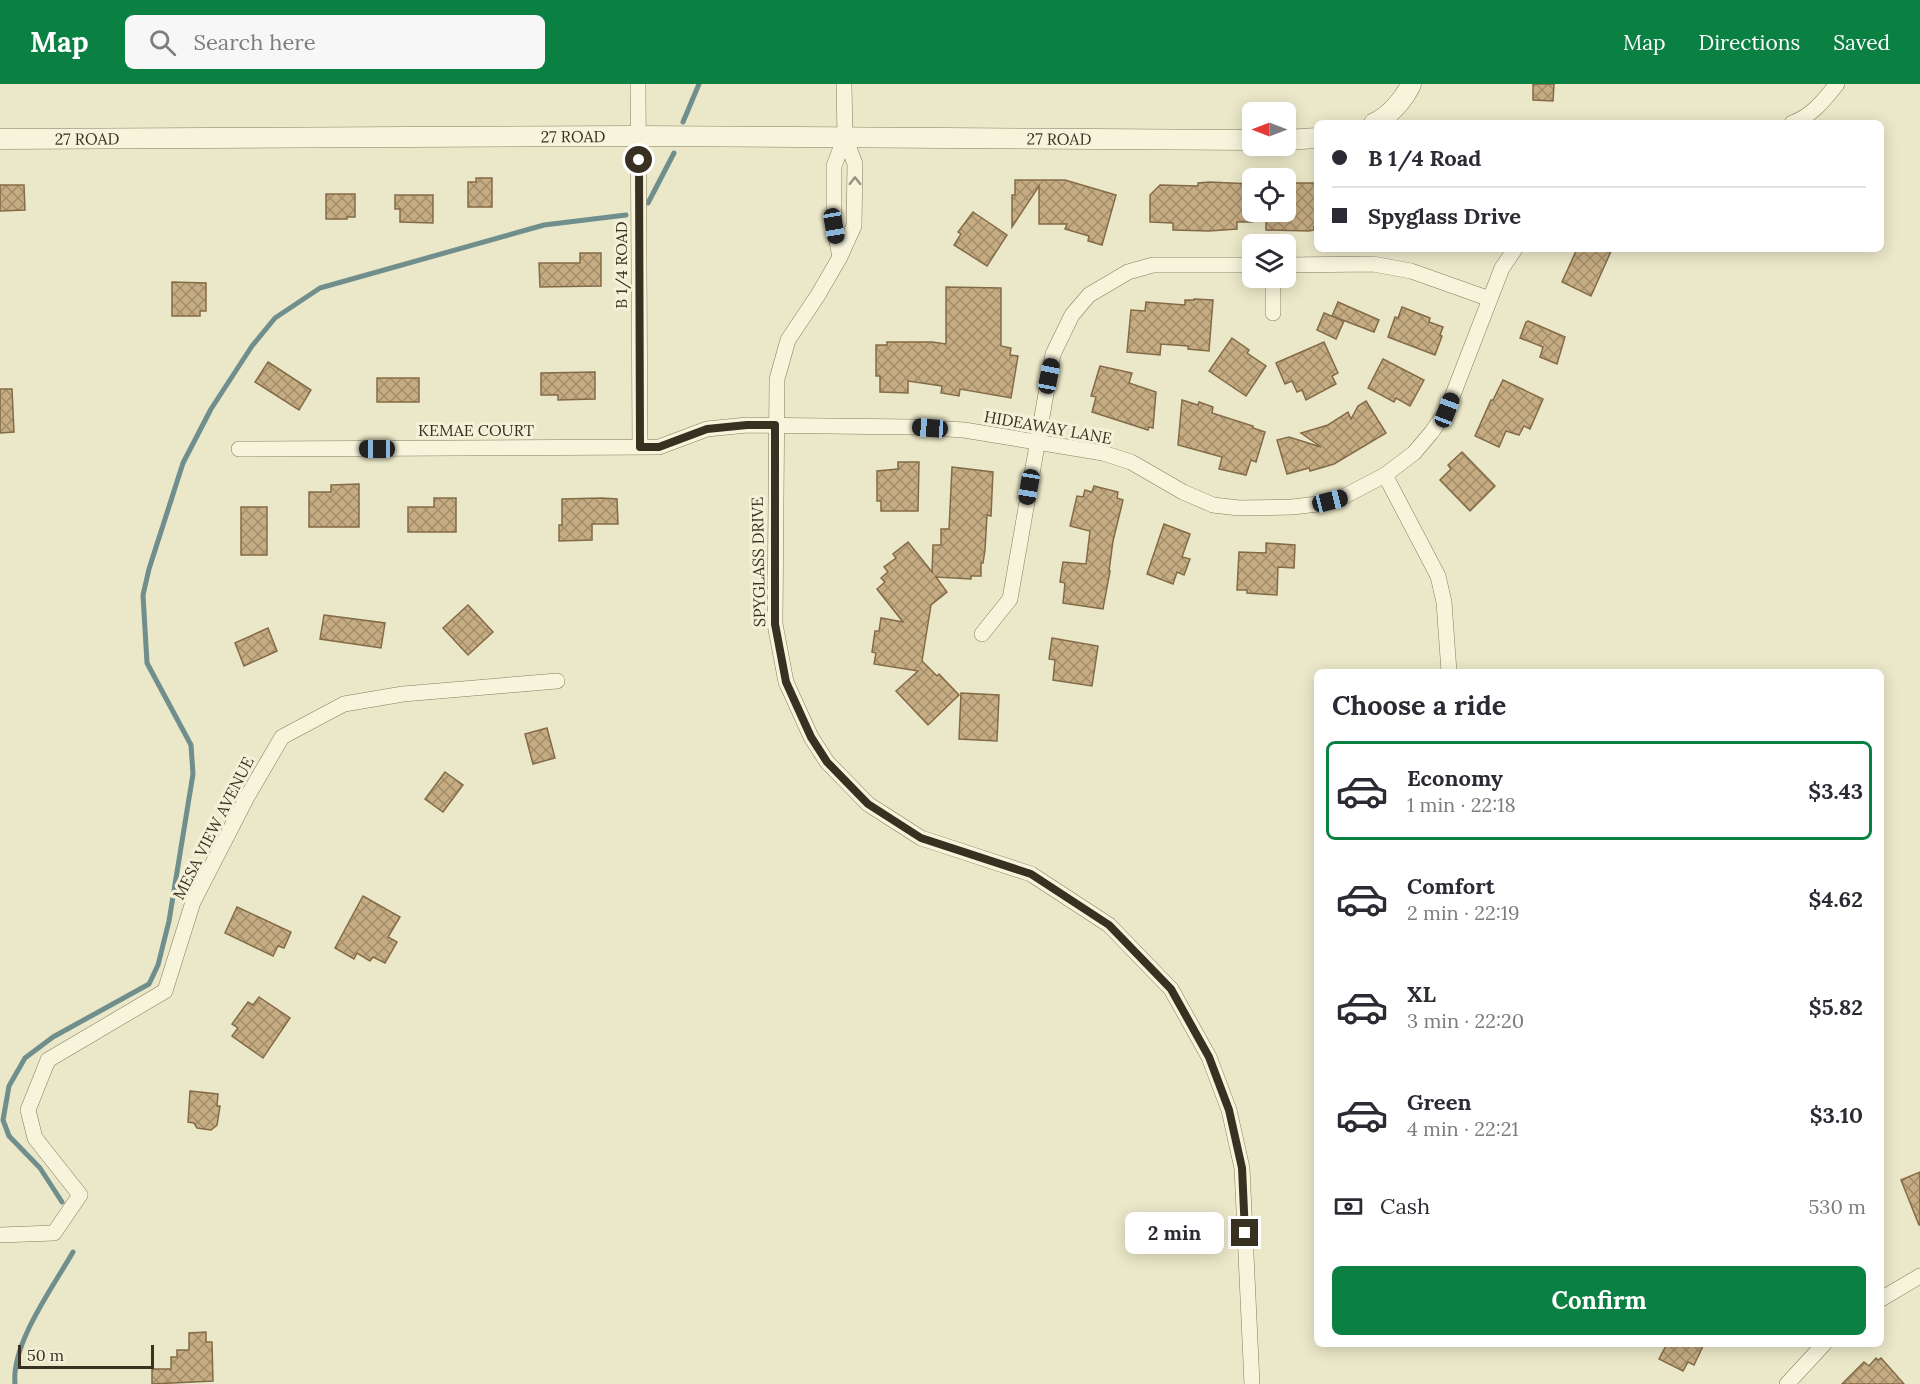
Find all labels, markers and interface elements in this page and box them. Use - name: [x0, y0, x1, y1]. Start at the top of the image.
- search box: [125, 15, 545, 69]
- text: Map: [30, 24, 89, 60]
- icon: search: [146, 26, 179, 59]
- text: Search here: [194, 28, 316, 56]
- text: Map: [1623, 29, 1666, 56]
- text: Directions: [1699, 29, 1800, 56]
- text: Saved: [1833, 29, 1890, 56]
- north arrow: [1242, 102, 1296, 156]
- map controls: [1242, 102, 1296, 288]
- street label: 27 ROAD: [541, 126, 605, 146]
- street label: 27 ROAD: [55, 128, 119, 149]
- street label: 27 ROAD: [1027, 129, 1091, 149]
- text: B 1/4 Road: [1368, 144, 1481, 172]
- route start: [625, 146, 652, 173]
- button: locate: [1242, 168, 1296, 222]
- one-way arrow: [849, 176, 861, 185]
- text: Spyglass Drive: [1368, 202, 1521, 230]
- car: [822, 207, 846, 245]
- street label: B 1/4 ROAD: [611, 221, 632, 309]
- button: layers: [1242, 234, 1296, 288]
- car: [1037, 357, 1061, 395]
- car: [1432, 390, 1462, 430]
- street label: HIDEAWAY LANE: [982, 406, 1114, 448]
- car: [911, 418, 949, 438]
- street label: KEMAE COURT: [418, 420, 534, 440]
- car: [359, 440, 395, 458]
- car: [1017, 468, 1041, 506]
- car: [1310, 488, 1350, 514]
- street label: SPYGLASS DRIVE: [747, 497, 769, 627]
- text: Choose a ride: [1332, 688, 1506, 722]
- street label: MESA VIEW AVENUE: [168, 753, 258, 903]
- icon: car: [1335, 764, 1389, 818]
- text: Economy: [1407, 764, 1503, 792]
- text: $3.43: [1808, 777, 1863, 805]
- text: 1 min · 22:18: [1407, 792, 1516, 817]
- icon: car: [1335, 872, 1389, 926]
- text: Comfort: [1407, 872, 1495, 900]
- text: $4.62: [1809, 885, 1863, 913]
- text: 2 min · 22:19: [1407, 900, 1519, 925]
- icon: car: [1335, 980, 1389, 1034]
- text: XL: [1407, 980, 1436, 1008]
- text: $5.82: [1809, 993, 1863, 1021]
- text: 3 min · 22:20: [1407, 1008, 1524, 1033]
- icon: car: [1335, 1088, 1389, 1142]
- text: Green: [1407, 1088, 1472, 1116]
- text: $3.10: [1810, 1101, 1863, 1129]
- text: 4 min · 22:21: [1407, 1116, 1519, 1141]
- icon: cash: [1332, 1190, 1365, 1223]
- text: Cash: [1380, 1192, 1430, 1220]
- text: 530 m: [1808, 1194, 1866, 1219]
- callout: 2 min: [1125, 1212, 1224, 1254]
- route end: [1231, 1219, 1258, 1246]
- text: 2 min: [1148, 1220, 1201, 1245]
- button: Confirm: [1332, 1266, 1866, 1335]
- scale bar: [18, 1342, 154, 1370]
- text: 50 m: [27, 1345, 64, 1365]

